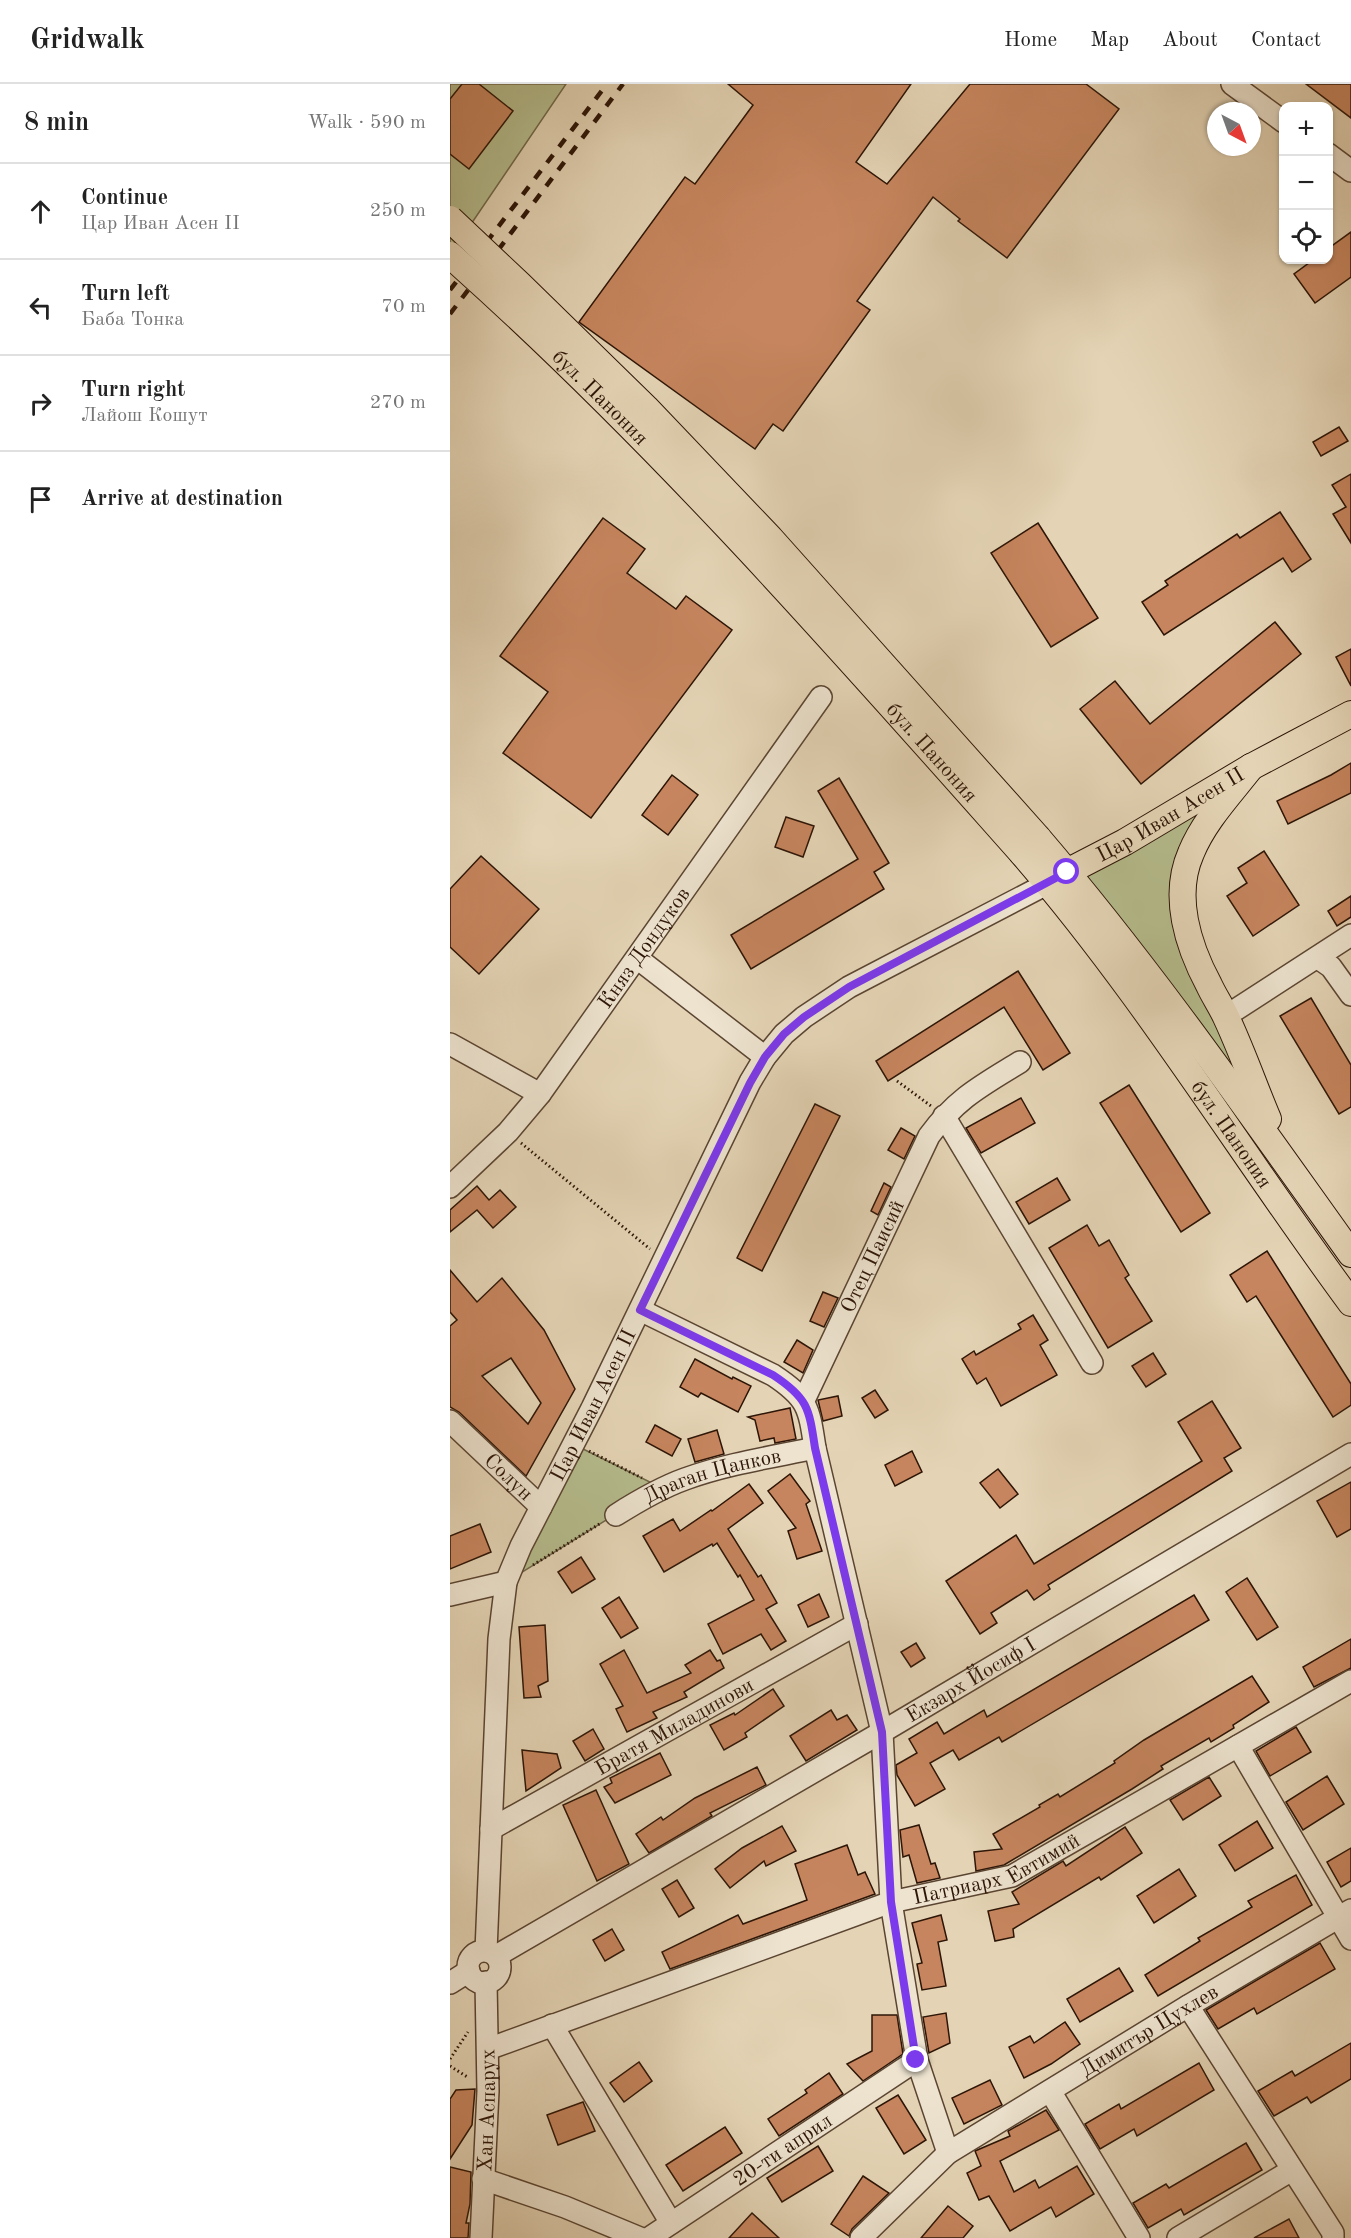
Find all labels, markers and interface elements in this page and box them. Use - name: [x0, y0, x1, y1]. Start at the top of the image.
- text: Gridwalk: [30, 27, 145, 55]
- text: Home: [1004, 30, 1057, 51]
- text: Map: [1090, 30, 1129, 51]
- text: About: [1162, 30, 1218, 51]
- text: Contact: [1251, 30, 1321, 51]
- north arrow: [1207, 102, 1261, 156]
- map controls: [1279, 102, 1333, 264]
- button: +: [1279, 102, 1333, 156]
- text: 8 min: [24, 110, 89, 136]
- text: Walk · 590 m: [307, 113, 426, 133]
- button: −: [1279, 156, 1333, 210]
- text: Continue: [81, 187, 168, 209]
- icon: ahead: [24, 195, 57, 228]
- text: 250 m: [370, 201, 426, 221]
- button: locate: [1279, 210, 1333, 264]
- text: Цар Иван Асен II: [81, 214, 240, 234]
- text: Turn left: [81, 283, 170, 305]
- icon: left: [24, 291, 57, 324]
- text: 70 m: [381, 297, 426, 317]
- text: Баба Тонка: [81, 310, 184, 330]
- street label: бул. Панония: [548, 347, 651, 450]
- text: Turn right: [81, 379, 185, 401]
- icon: right: [24, 387, 57, 420]
- text: 270 m: [370, 393, 426, 413]
- text: Лайош Кошут: [81, 406, 208, 426]
- icon: arrive: [24, 483, 57, 516]
- text: Arrive at destination: [81, 488, 283, 510]
- street label: бул. Панония: [882, 699, 981, 807]
- street label: Цар Иван Асен II: [1094, 765, 1248, 867]
- route start: [1053, 858, 1079, 884]
- street label: Княз Дондуков: [595, 884, 695, 1013]
- street label: бул. Панония: [1186, 1077, 1275, 1193]
- street label: Отец Паисий: [838, 1197, 909, 1316]
- street label: Цар Иван Асен II: [547, 1326, 641, 1485]
- street label: Драган Цанков: [641, 1446, 783, 1508]
- street label: Солун: [480, 1450, 536, 1505]
- street label: Екзарх Йосиф I: [903, 1634, 1040, 1727]
- street label: Братя Миладинови: [592, 1675, 758, 1780]
- street label: Патриарх Евтимий: [911, 1830, 1084, 1909]
- street label: Димитър Цухлев: [1077, 1982, 1222, 2081]
- route end: [902, 2046, 928, 2072]
- street label: Хан Аспарух: [475, 2048, 500, 2172]
- street label: 20-ти април: [730, 2110, 836, 2191]

